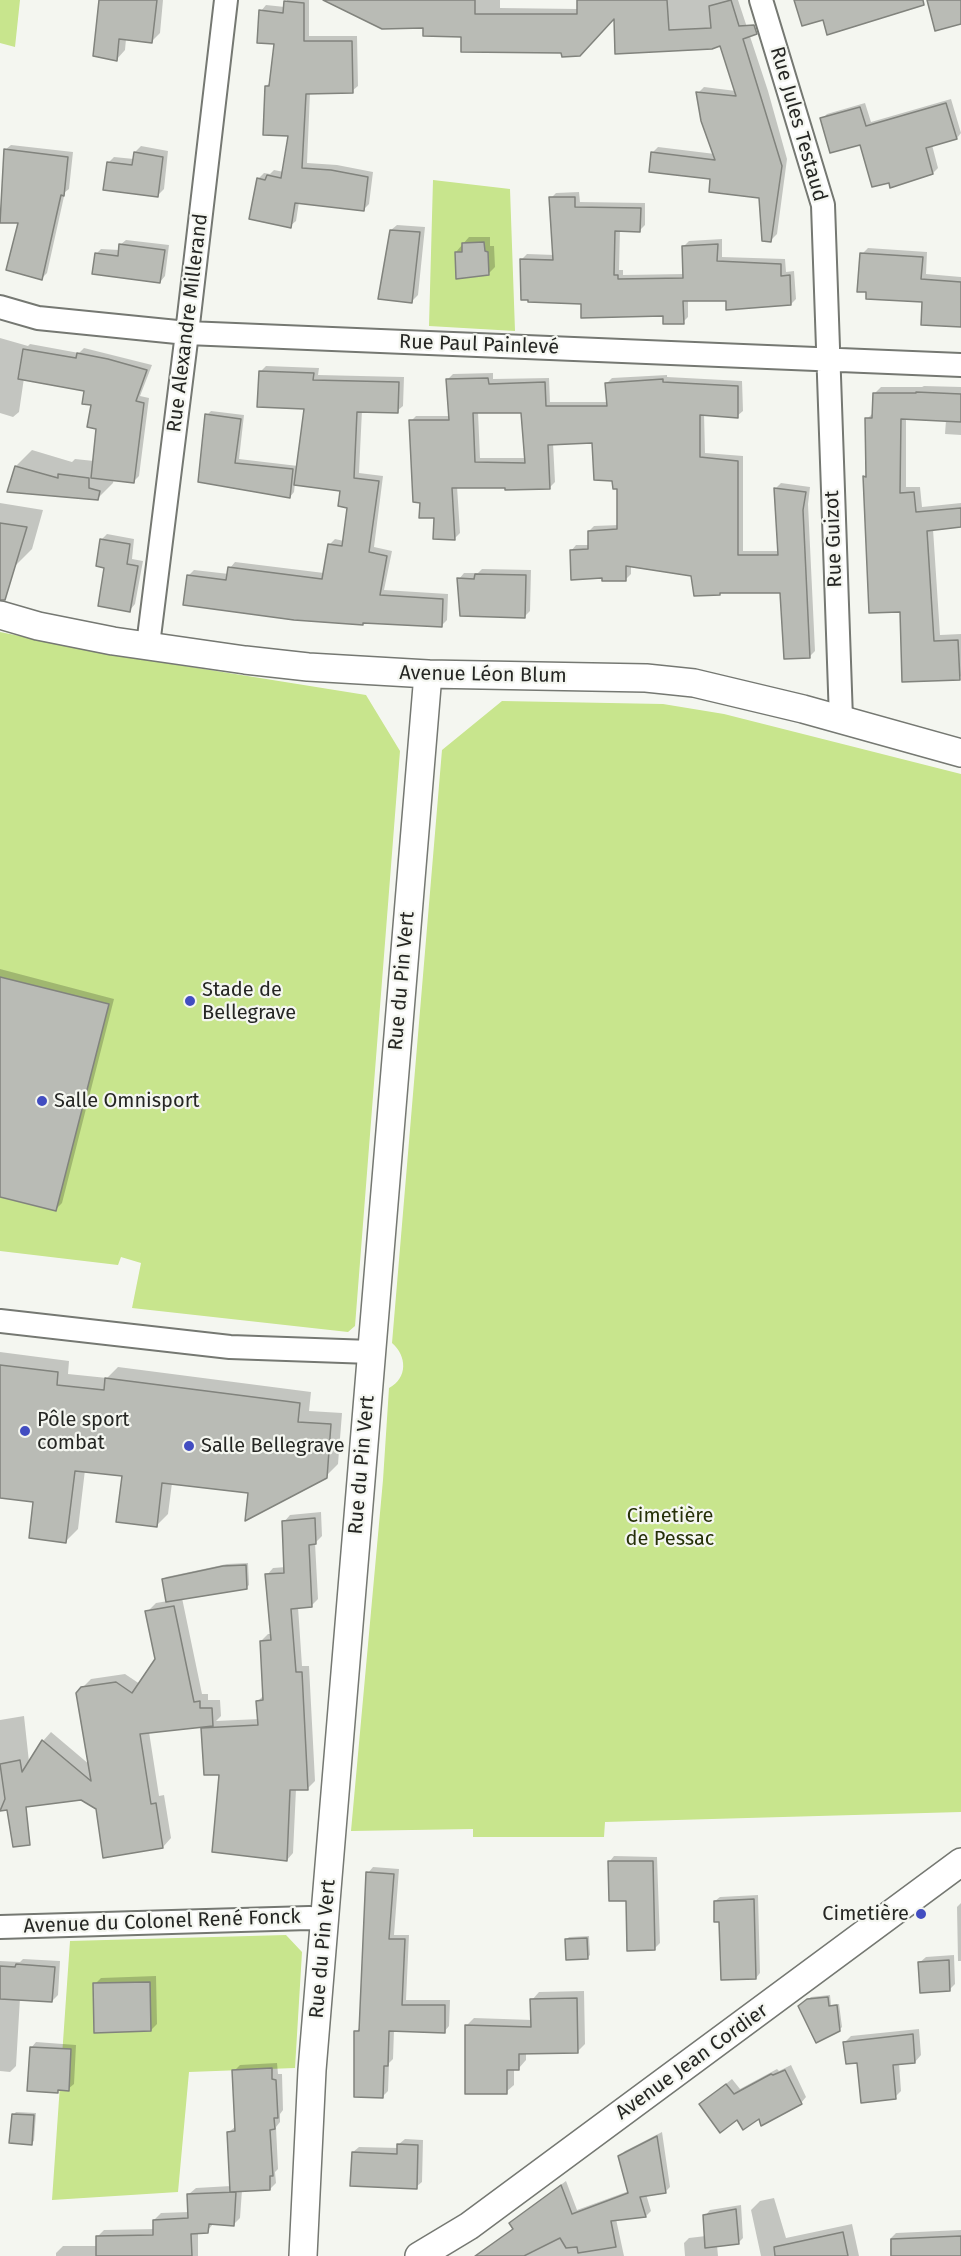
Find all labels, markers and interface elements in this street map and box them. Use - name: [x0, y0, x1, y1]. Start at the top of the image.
- street label: Rue Jules Testaud: [764, 44, 832, 204]
- street label: Rue Alexandre Millerand: [163, 212, 213, 434]
- street label: Rue Paul Painlevé: [399, 330, 559, 360]
- street label: Rue Guizot: [820, 490, 848, 588]
- street label: Avenue Léon Blum: [399, 662, 567, 688]
- street label: Rue du Pin Vert: [384, 910, 420, 1052]
- place label: Stade de Bellegrave: [202, 978, 296, 1025]
- marker: Stade de Bellegrave: [183, 994, 197, 1008]
- place label: Salle Omnisport: [54, 1089, 200, 1113]
- marker: Salle Omnisport: [35, 1094, 49, 1108]
- street label: Rue du Pin Vert: [344, 1394, 380, 1536]
- place label: Pôle sport combat: [37, 1408, 129, 1455]
- marker: Pôle sport combat: [18, 1424, 32, 1438]
- place label: Salle Bellegrave: [201, 1434, 345, 1458]
- marker: Salle Bellegrave: [182, 1439, 196, 1453]
- park label: Cimetière de Pessac: [626, 1504, 714, 1551]
- street label: Rue du Pin Vert: [305, 1878, 341, 2020]
- place label: Cimetière: [822, 1902, 909, 1926]
- street label: Avenue du Colonel René Fonck: [23, 1905, 301, 1939]
- marker: Cimetière: [914, 1907, 928, 1921]
- street label: Avenue Jean Cordier: [611, 1999, 773, 2125]

